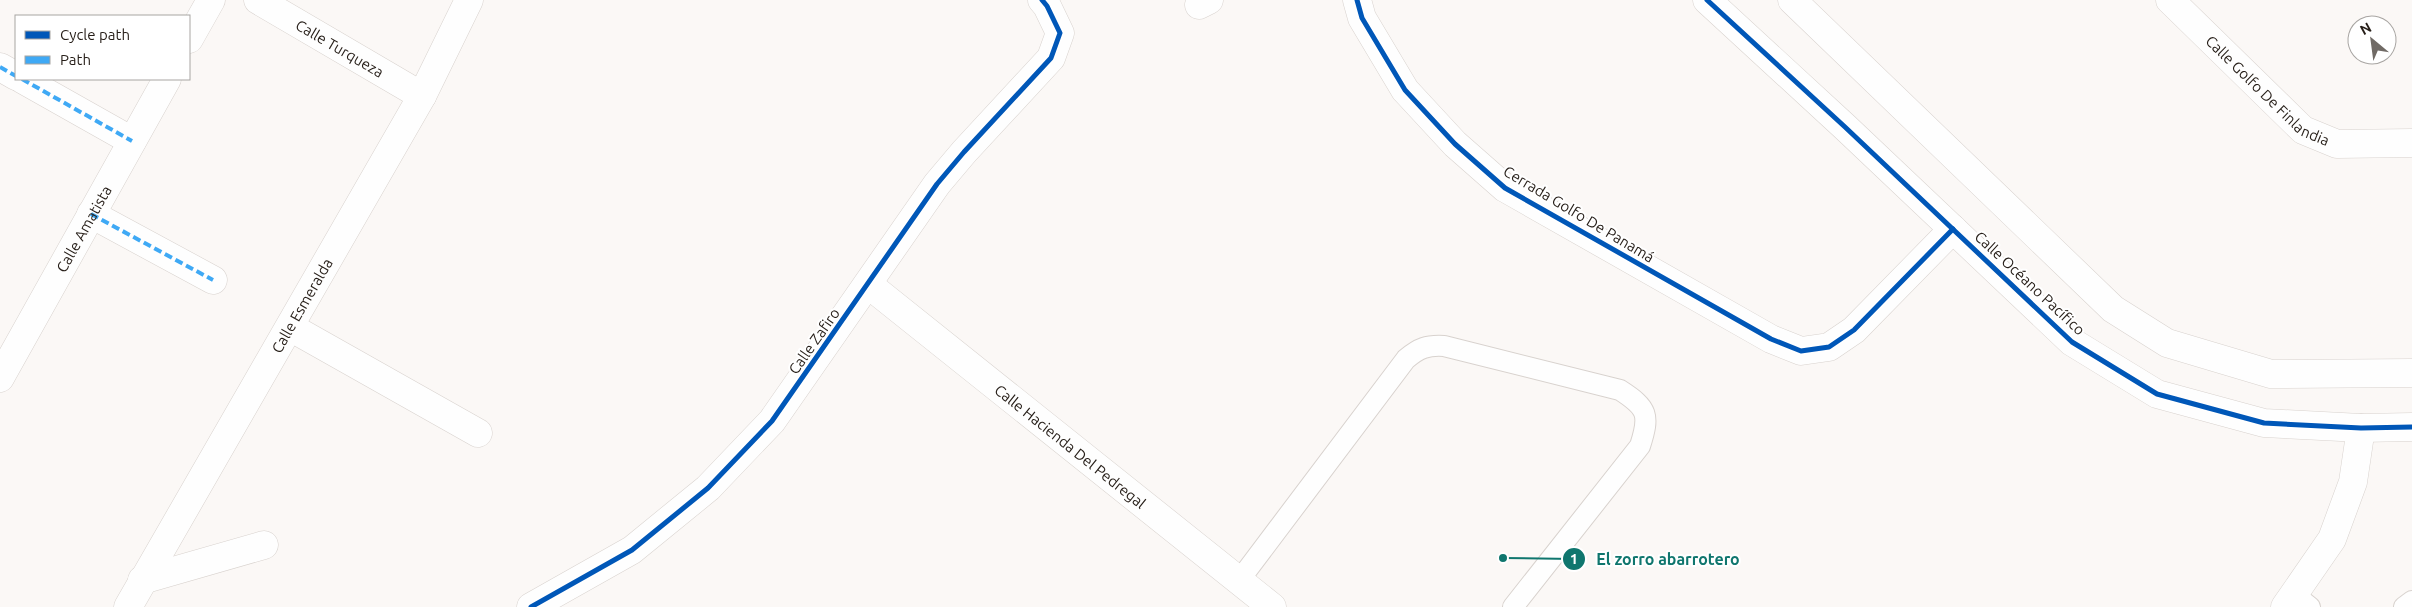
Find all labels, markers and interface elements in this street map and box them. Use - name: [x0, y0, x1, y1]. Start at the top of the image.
- legend: [15, 15, 190, 80]
- north arrow: [2347, 15, 2397, 65]
- street label: Calle Turqueza: [293, 16, 387, 80]
- text: N: [2357, 19, 2374, 38]
- text: Cycle path: [60, 26, 130, 43]
- street label: Calle Golfo De Finlandia: [2203, 32, 2332, 149]
- text: Path: [60, 51, 91, 68]
- street label: Cerrada Golfo De Panamá: [1501, 162, 1657, 266]
- street label: Calle Amatista: [52, 182, 114, 275]
- street label: Calle Océano Pacífico: [1972, 228, 2088, 338]
- street label: Calle Esmeralda: [268, 255, 335, 356]
- street label: Calle Zafiro: [785, 305, 843, 377]
- street label: Calle Hacienda Del Pedregal: [992, 381, 1150, 512]
- callout: El zorro abarrotero: [1561, 543, 1750, 574]
- text: 1: [1570, 550, 1578, 567]
- text: El zorro abarrotero: [1596, 550, 1740, 568]

